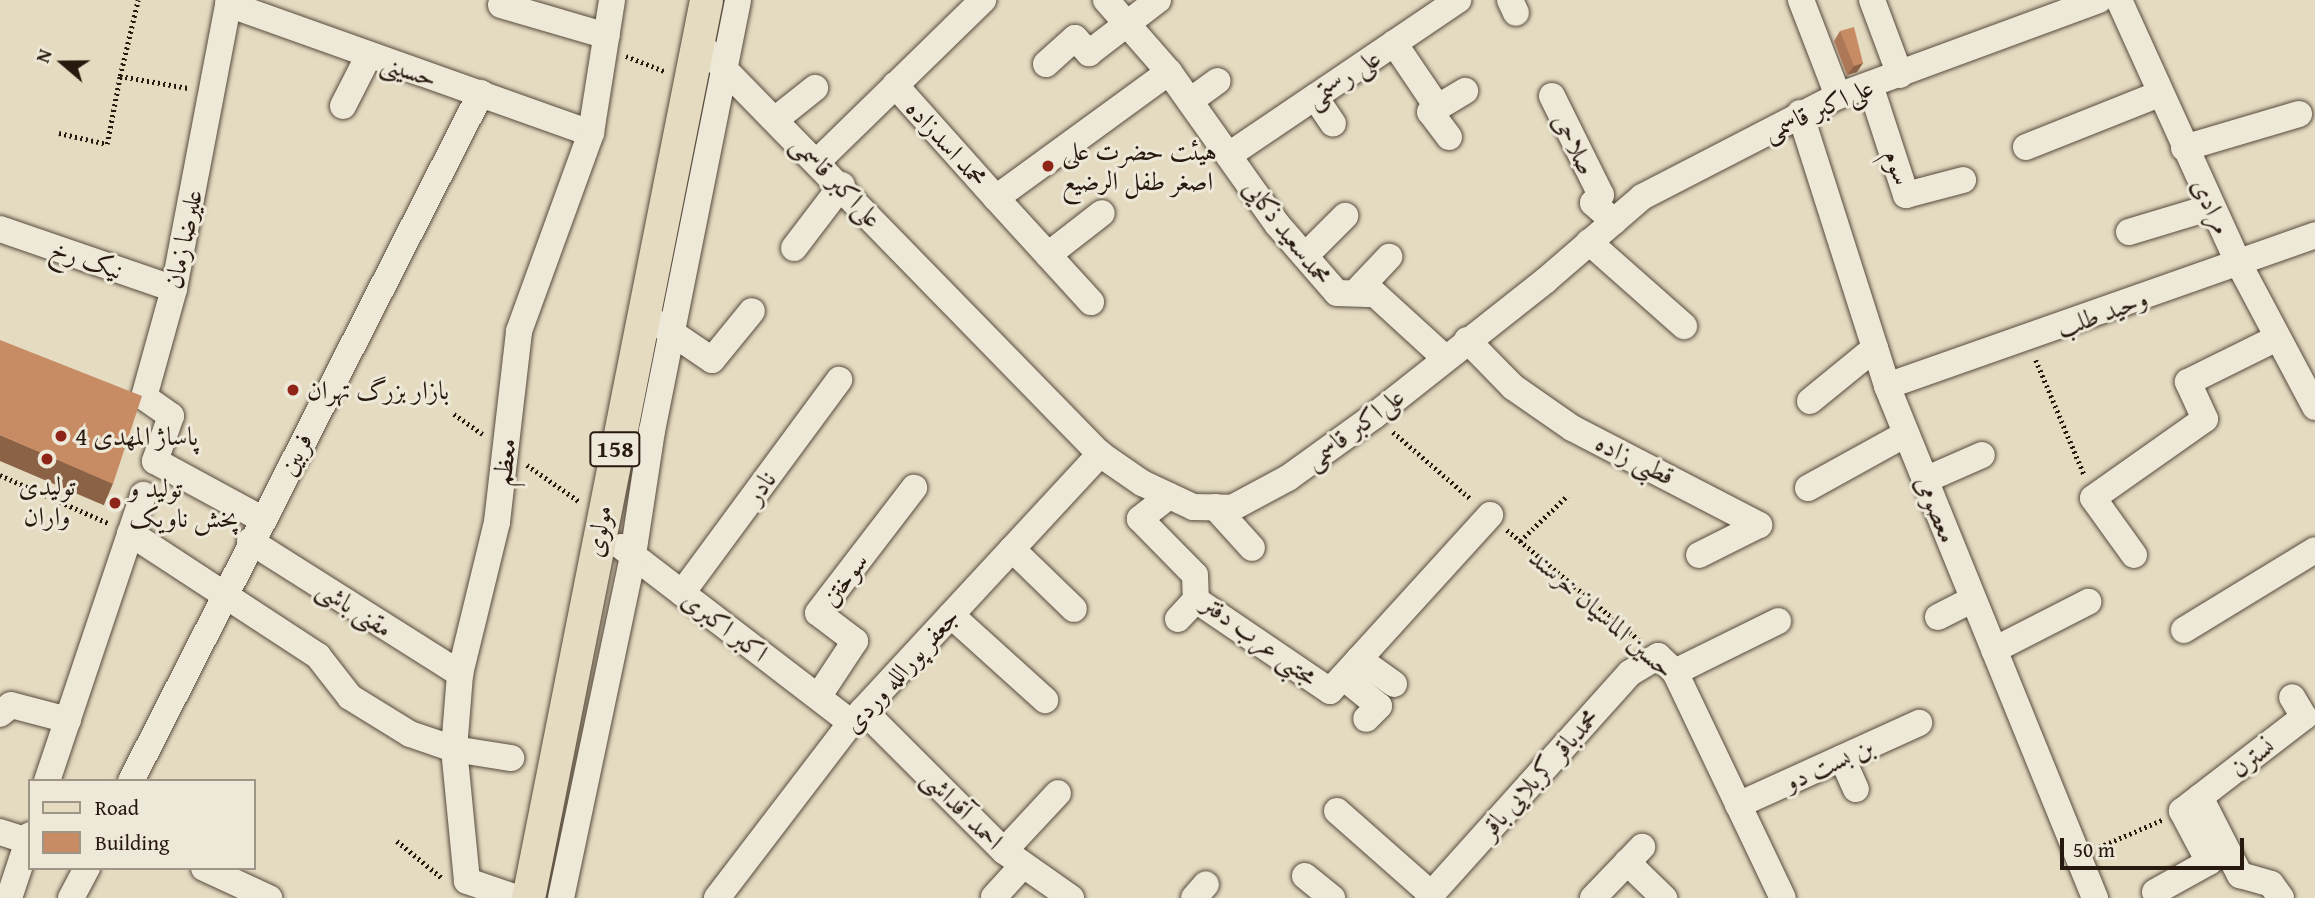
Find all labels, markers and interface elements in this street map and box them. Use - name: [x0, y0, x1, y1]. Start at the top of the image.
- north arrow: [28, 28, 98, 98]
- street label: علی رستمی: [1300, 42, 1386, 114]
- text: N: [28, 45, 59, 67]
- street label: حسینی: [377, 46, 441, 94]
- street label: علی‌اکبر قاسمی: [1758, 71, 1878, 147]
- street label: محمد اسدزاده: [900, 93, 994, 193]
- street label: صلاحی: [1547, 108, 1603, 180]
- street label: علی‌اکبر قاسمی: [785, 128, 889, 234]
- place label: هیئت حضرت علی اصغر طفل الرضیع: [1062, 135, 1217, 196]
- street label: سوم: [1877, 145, 1919, 189]
- marker: هیئت حضرت علی اصغر طفل الرضیع: [1040, 158, 1056, 174]
- street label: محمدسعید ذکایی: [1237, 173, 1339, 291]
- street label: مرادی: [2185, 173, 2239, 239]
- street label: علیرضا زمان: [157, 187, 209, 291]
- street label: نیک رخ: [47, 232, 127, 286]
- street label: وحید طلب: [2052, 282, 2152, 344]
- place label: بازار بزرگ تهران: [307, 374, 449, 406]
- street label: علی‌اکبر قاسمی: [1298, 380, 1410, 476]
- marker: بازار بزرگ تهران: [285, 382, 301, 398]
- place label: پاساژ المهدی 4: [75, 420, 198, 452]
- street label: قطبی زاده: [1590, 427, 1680, 491]
- marker: پاساژ المهدی 4: [53, 428, 69, 444]
- street label: فربین: [271, 428, 319, 480]
- road number: 158: [589, 428, 641, 470]
- street label: معظم: [486, 437, 522, 487]
- marker: تولیدی واران: [39, 451, 55, 467]
- street label: نادر: [738, 464, 782, 510]
- place label: تولیدی واران: [19, 470, 75, 532]
- street label: معصومی: [1909, 471, 1965, 547]
- place label: تولید و پخش ناویک: [129, 472, 238, 534]
- marker: تولید و پخش ناویک: [107, 495, 123, 511]
- street label: مولوی: [578, 502, 618, 560]
- street label: حسین الماسیان خرسند: [1523, 542, 1681, 684]
- street label: سوختن: [813, 546, 875, 612]
- street label: مقنی باشی: [312, 572, 398, 644]
- street label: اکبر اکبری: [676, 584, 774, 668]
- street label: مجتبی عرب دفتر: [1196, 588, 1324, 692]
- street label: جعفر پورالله وردی: [837, 601, 965, 739]
- street label: محمدباقر کربلایی باقر: [1473, 702, 1605, 844]
- street label: نسترن: [2224, 730, 2280, 784]
- street label: بن بست دو: [1780, 731, 1878, 797]
- street label: احمد آقداشی: [916, 762, 1010, 856]
- legend: [28, 779, 256, 870]
- text: Road: [95, 792, 139, 823]
- scale bar: [2063, 824, 2247, 868]
- text: Building: [95, 827, 169, 858]
- text: 50 m: [2073, 834, 2115, 865]

